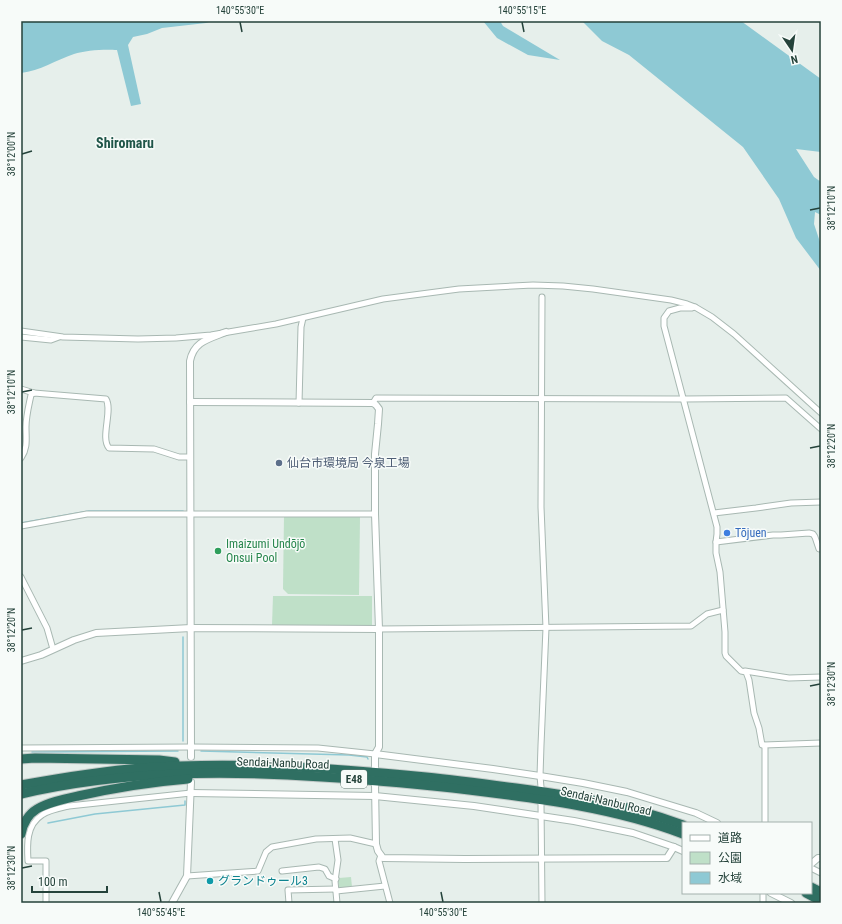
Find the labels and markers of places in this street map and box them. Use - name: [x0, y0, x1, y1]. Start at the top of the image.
- place label: 仙台市環境局 今泉工場: [287, 456, 410, 470]
- marker: 仙台市環境局 今泉工場: [274, 458, 284, 468]
- place label: Tōjuen: [735, 526, 767, 540]
- marker: Tōjuen: [722, 528, 732, 538]
- place label: Imaizumi Undōjō Onsui Pool: [226, 537, 305, 565]
- marker: Imaizumi Undōjō Onsui Pool: [213, 546, 223, 556]
- place label: グランドゥール3: [218, 874, 308, 888]
- marker: グランドゥール3: [205, 876, 215, 886]

